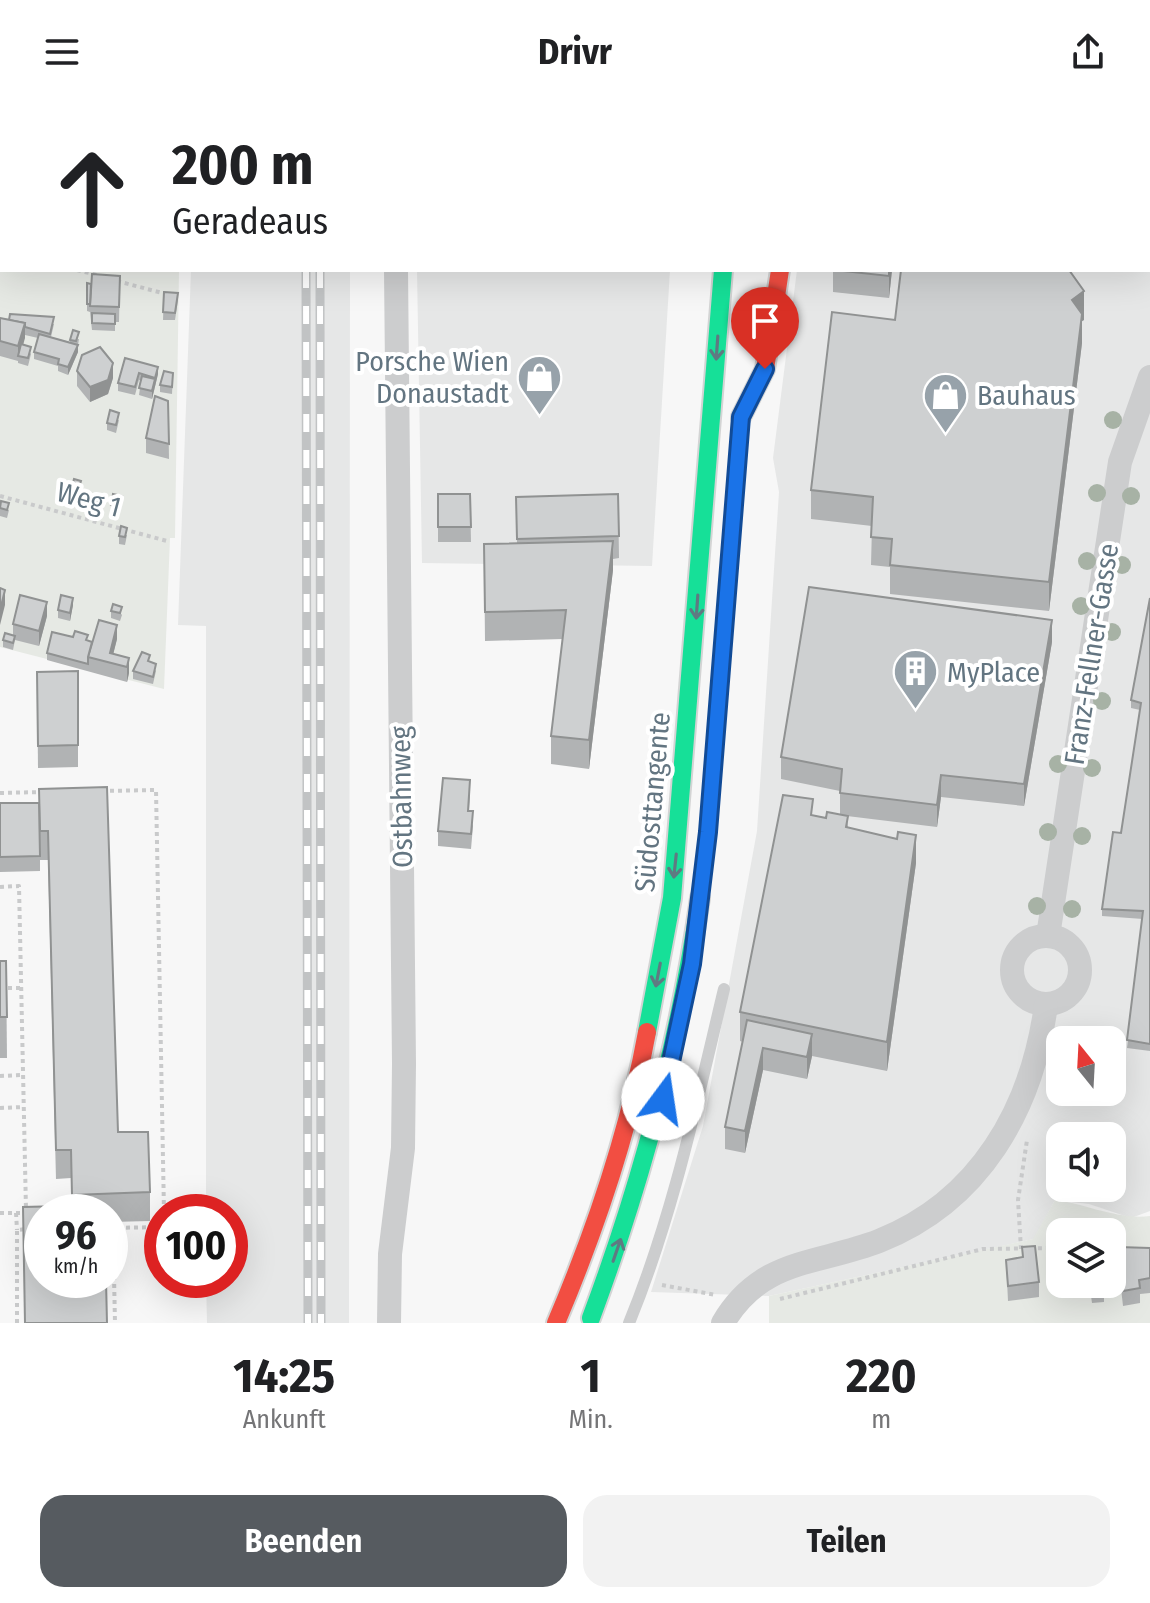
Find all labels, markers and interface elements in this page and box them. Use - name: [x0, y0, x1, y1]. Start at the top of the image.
- icon: menu: [40, 30, 84, 74]
- text: Drivr: [538, 30, 612, 74]
- icon: share: [1066, 30, 1110, 74]
- text: 200 m: [172, 132, 313, 199]
- icon: ahead: [40, 136, 144, 240]
- text: Geradeaus: [172, 200, 328, 244]
- pin: [731, 287, 799, 369]
- icon: arrive: [743, 299, 787, 343]
- one-way arrow: [709, 334, 724, 361]
- place label: Porsche Wien Donaustadt: [355, 345, 510, 410]
- shop icon: Porsche Wien Donaustadt: [516, 353, 564, 416]
- shop icon: Bauhaus: [922, 371, 970, 434]
- place label: Bauhaus: [977, 379, 1076, 412]
- street label: Weg 1: [53, 475, 125, 524]
- street label: Franz-Fellner-Gasse: [1058, 541, 1125, 767]
- one-way arrow: [689, 593, 704, 620]
- building icon: MyPlace: [892, 648, 940, 711]
- place label: MyPlace: [947, 656, 1040, 689]
- street label: Südosttangente: [628, 711, 677, 893]
- street label: Ostbahnweg: [384, 725, 419, 868]
- one-way arrow: [668, 852, 683, 879]
- one-way arrow: [649, 962, 664, 987]
- north arrow: [1046, 1026, 1126, 1106]
- map controls: [1046, 1026, 1126, 1298]
- position arrow: [621, 1057, 705, 1141]
- button: sound: [1046, 1122, 1126, 1202]
- speed limit sign: 100: [144, 1194, 248, 1298]
- text: 96: [55, 1212, 97, 1260]
- button: layers: [1046, 1218, 1126, 1298]
- one-way arrow: [610, 1238, 625, 1263]
- text: km/h: [54, 1254, 98, 1278]
- text: 14:25: [233, 1347, 335, 1405]
- text: 1: [580, 1347, 601, 1405]
- text: 220: [846, 1347, 917, 1405]
- text: Ankunft: [243, 1404, 326, 1435]
- text: Min.: [568, 1404, 613, 1435]
- text: m: [871, 1404, 891, 1435]
- button: Beenden: [40, 1495, 567, 1587]
- button: Teilen: [583, 1495, 1110, 1587]

